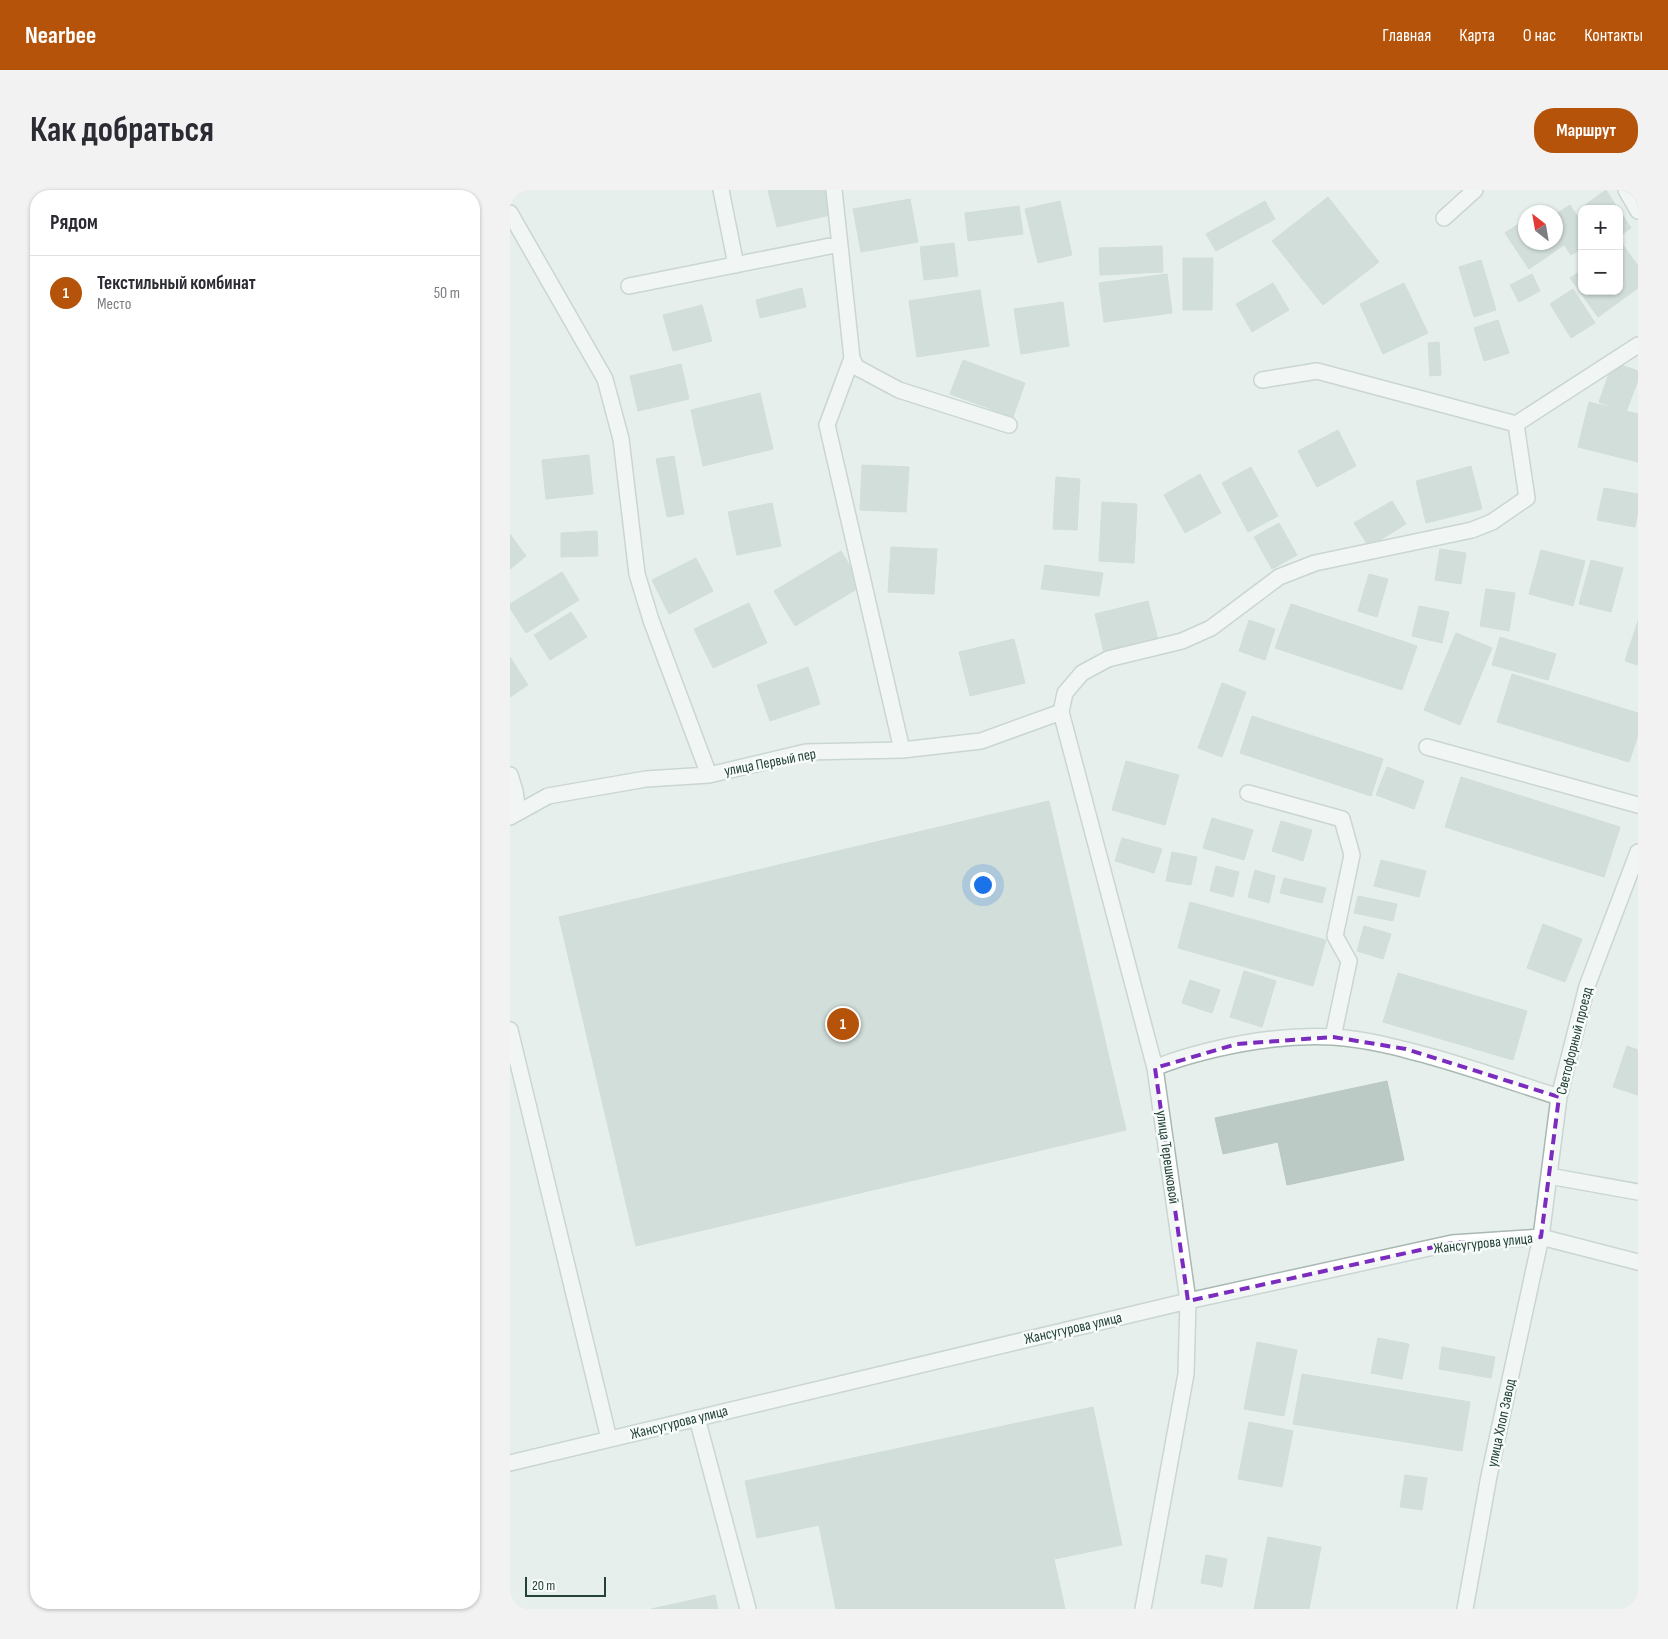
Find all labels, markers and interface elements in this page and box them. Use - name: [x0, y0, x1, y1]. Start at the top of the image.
- text: Nearbee: [25, 21, 96, 50]
- text: Главная: [1382, 25, 1431, 46]
- text: Карта: [1459, 25, 1495, 46]
- text: О нас: [1523, 25, 1556, 46]
- text: Контакты: [1584, 25, 1643, 46]
- button: Маршрут: [1534, 108, 1638, 153]
- text: Как добраться: [30, 109, 214, 152]
- north arrow: [1518, 205, 1563, 250]
- map controls: [1578, 205, 1623, 295]
- button: +: [1578, 205, 1623, 250]
- text: Рядом: [50, 210, 98, 235]
- button: −: [1578, 250, 1623, 295]
- text: Текстильный комбинат: [97, 272, 256, 295]
- text: 1: [63, 284, 69, 303]
- text: 50 m: [434, 284, 460, 303]
- text: Место: [97, 295, 131, 314]
- street label: улица Первый пер: [723, 744, 818, 781]
- your location: [970, 872, 996, 898]
- street label: Светофорный проезд: [1552, 985, 1597, 1097]
- pin: 1: [827, 1005, 859, 1043]
- street label: улица Терешковой: [1152, 1109, 1183, 1205]
- street label: Жансугурова улица: [1432, 1229, 1534, 1258]
- street label: Жансугурова улица: [1022, 1308, 1124, 1349]
- street label: улица Хлоп Завод: [1483, 1377, 1520, 1469]
- street label: Жансугурова улица: [628, 1401, 730, 1444]
- scale bar: [525, 1574, 606, 1597]
- text: 20 m: [532, 1577, 555, 1594]

